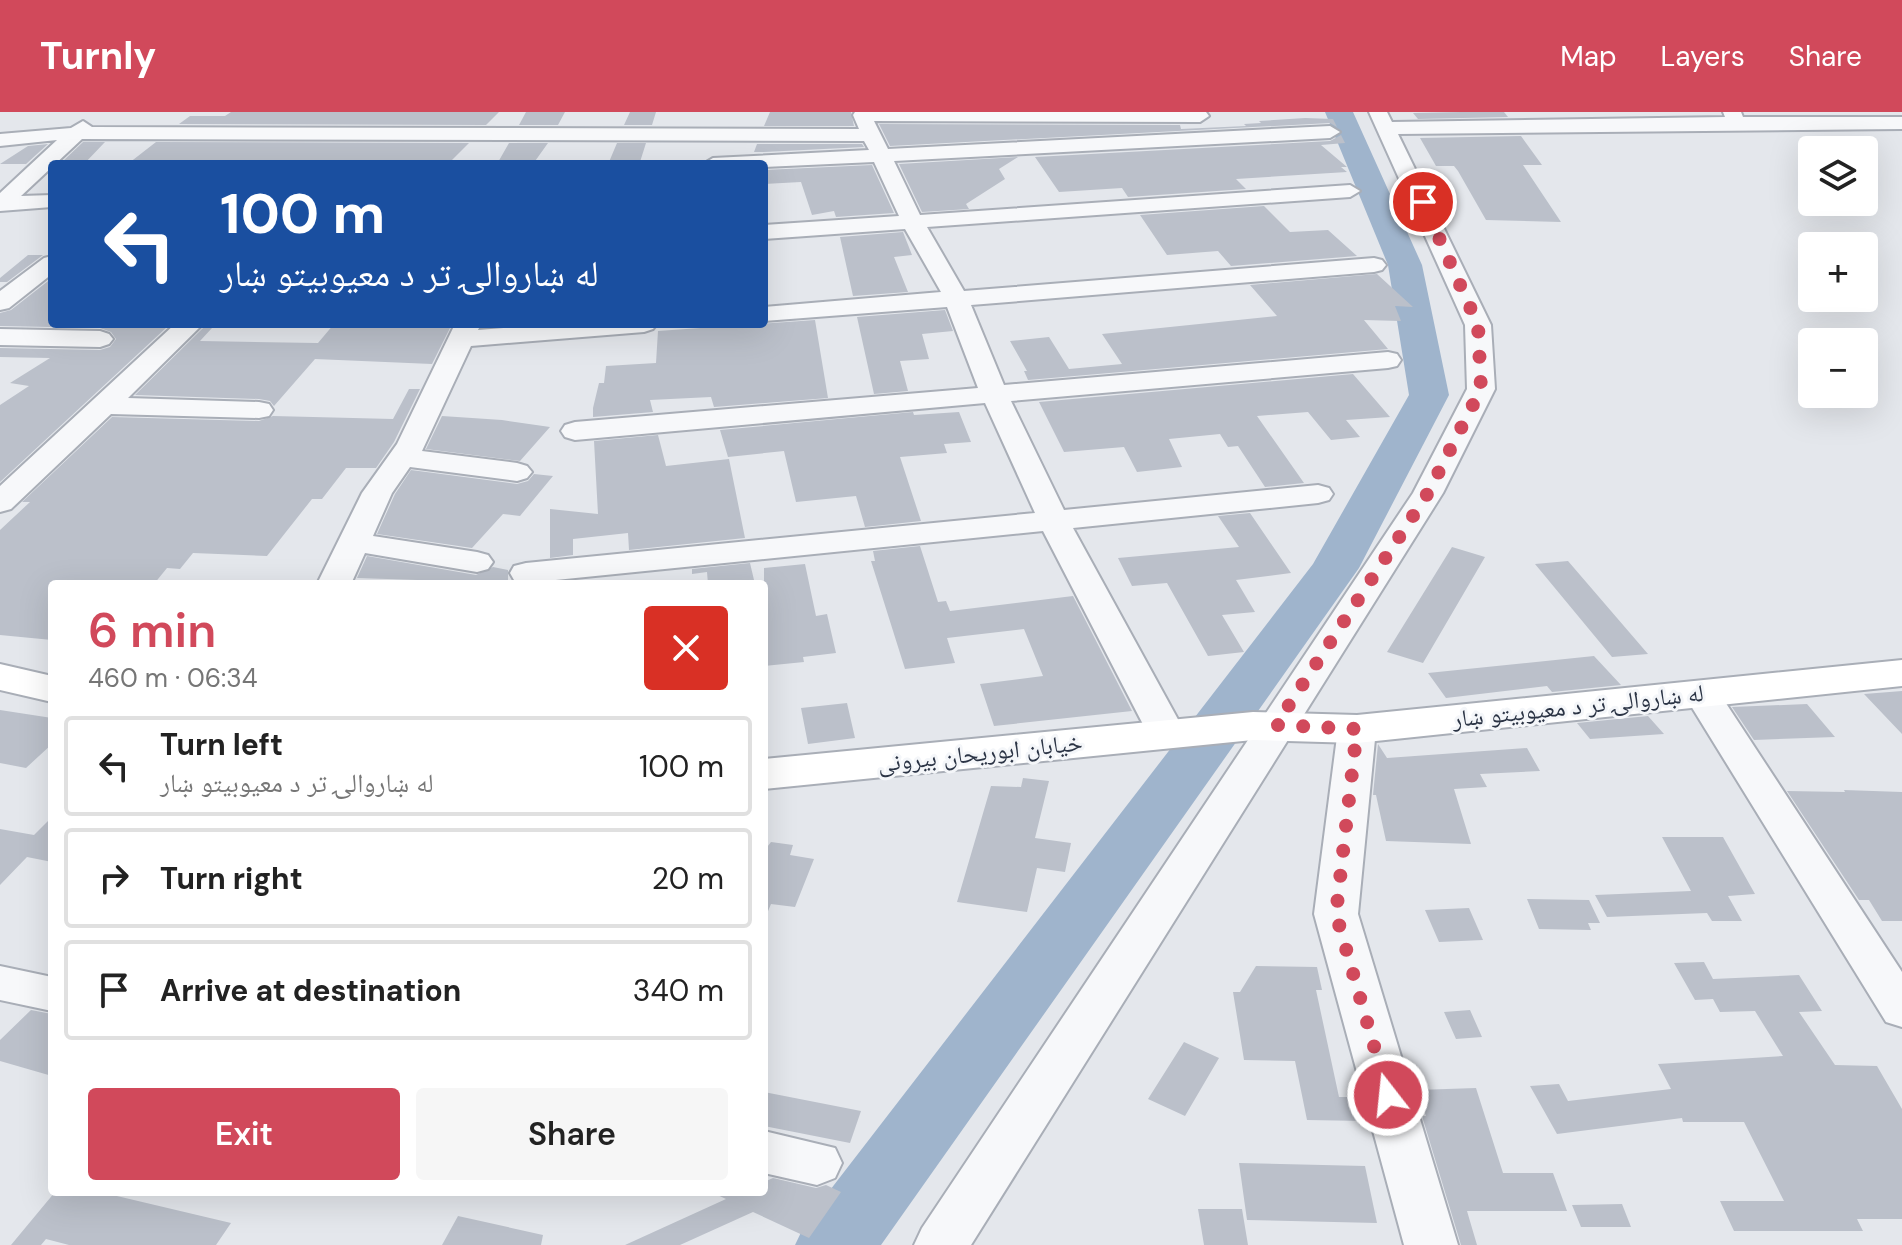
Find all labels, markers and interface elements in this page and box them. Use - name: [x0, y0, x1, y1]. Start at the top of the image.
- text: Turnly: [40, 31, 156, 81]
- text: Map: [1560, 38, 1617, 75]
- text: Layers: [1661, 38, 1745, 75]
- text: Share: [1789, 38, 1862, 75]
- map controls: [1798, 136, 1878, 408]
- button: layers: [1798, 136, 1878, 216]
- pin: [1389, 168, 1457, 236]
- text: 100 m: [220, 177, 385, 250]
- icon: arrive: [1401, 180, 1445, 224]
- icon: left: [88, 192, 192, 296]
- button: +: [1798, 232, 1878, 312]
- text: له ښاروالۍ تر د معیوبیتو ښار: [220, 250, 599, 297]
- button: −: [1798, 328, 1878, 408]
- text: 6 min: [88, 599, 216, 662]
- button: close: [644, 606, 728, 690]
- text: 460 m · 06:34: [88, 661, 257, 695]
- street label: له ښاروالۍ تر د معیوبیتو ښار: [1450, 677, 1705, 734]
- text: Turn left: [160, 725, 283, 764]
- street label: خیابان ابوریحان بیرونی: [876, 726, 1084, 779]
- icon: left: [92, 744, 136, 788]
- text: 100 m: [639, 747, 724, 786]
- text: له ښاروالۍ تر د معیوبیتو ښار: [160, 766, 433, 800]
- icon: right: [92, 856, 136, 900]
- text: Turn right: [160, 859, 303, 898]
- text: 20 m: [652, 859, 724, 898]
- icon: arrive: [92, 968, 136, 1012]
- text: Arrive at destination: [160, 971, 461, 1010]
- text: 340 m: [633, 971, 724, 1010]
- position arrow: [1346, 1053, 1430, 1137]
- button: Exit: [88, 1088, 400, 1180]
- button: Share: [416, 1088, 728, 1180]

